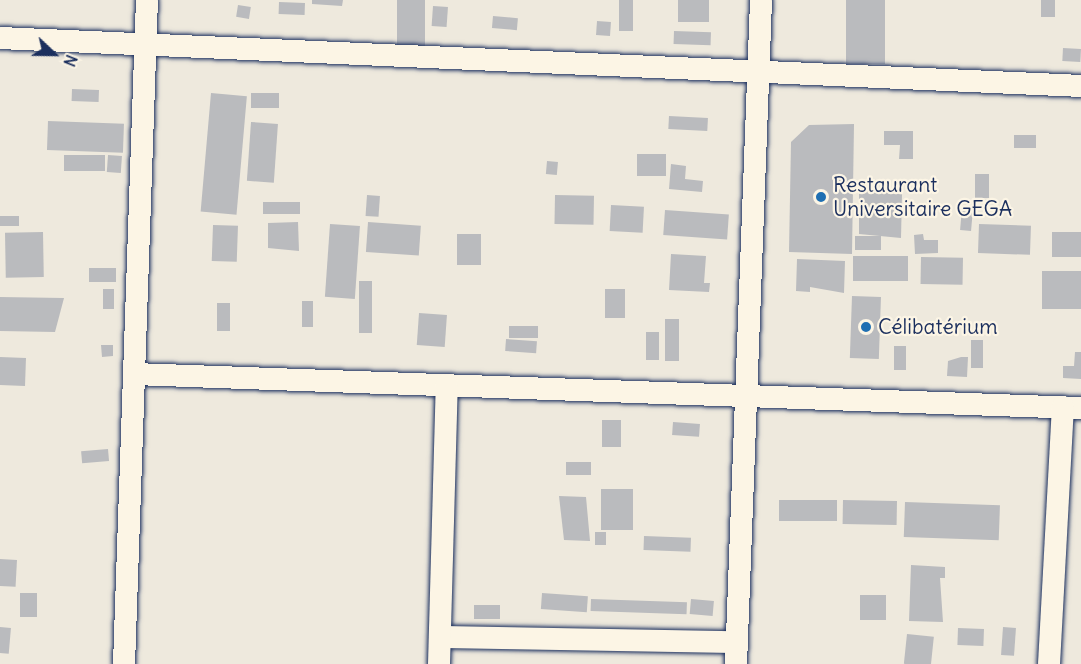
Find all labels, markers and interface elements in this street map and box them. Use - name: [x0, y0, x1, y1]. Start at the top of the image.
- north arrow: [24, 24, 84, 84]
- text: N: [59, 52, 82, 70]
- place label: Restaurant Universitaire GEGA: [833, 172, 1012, 222]
- marker: Restaurant Universitaire GEGA: [814, 190, 828, 204]
- place label: Célibatérium: [878, 314, 998, 340]
- marker: Célibatérium: [859, 320, 873, 334]

